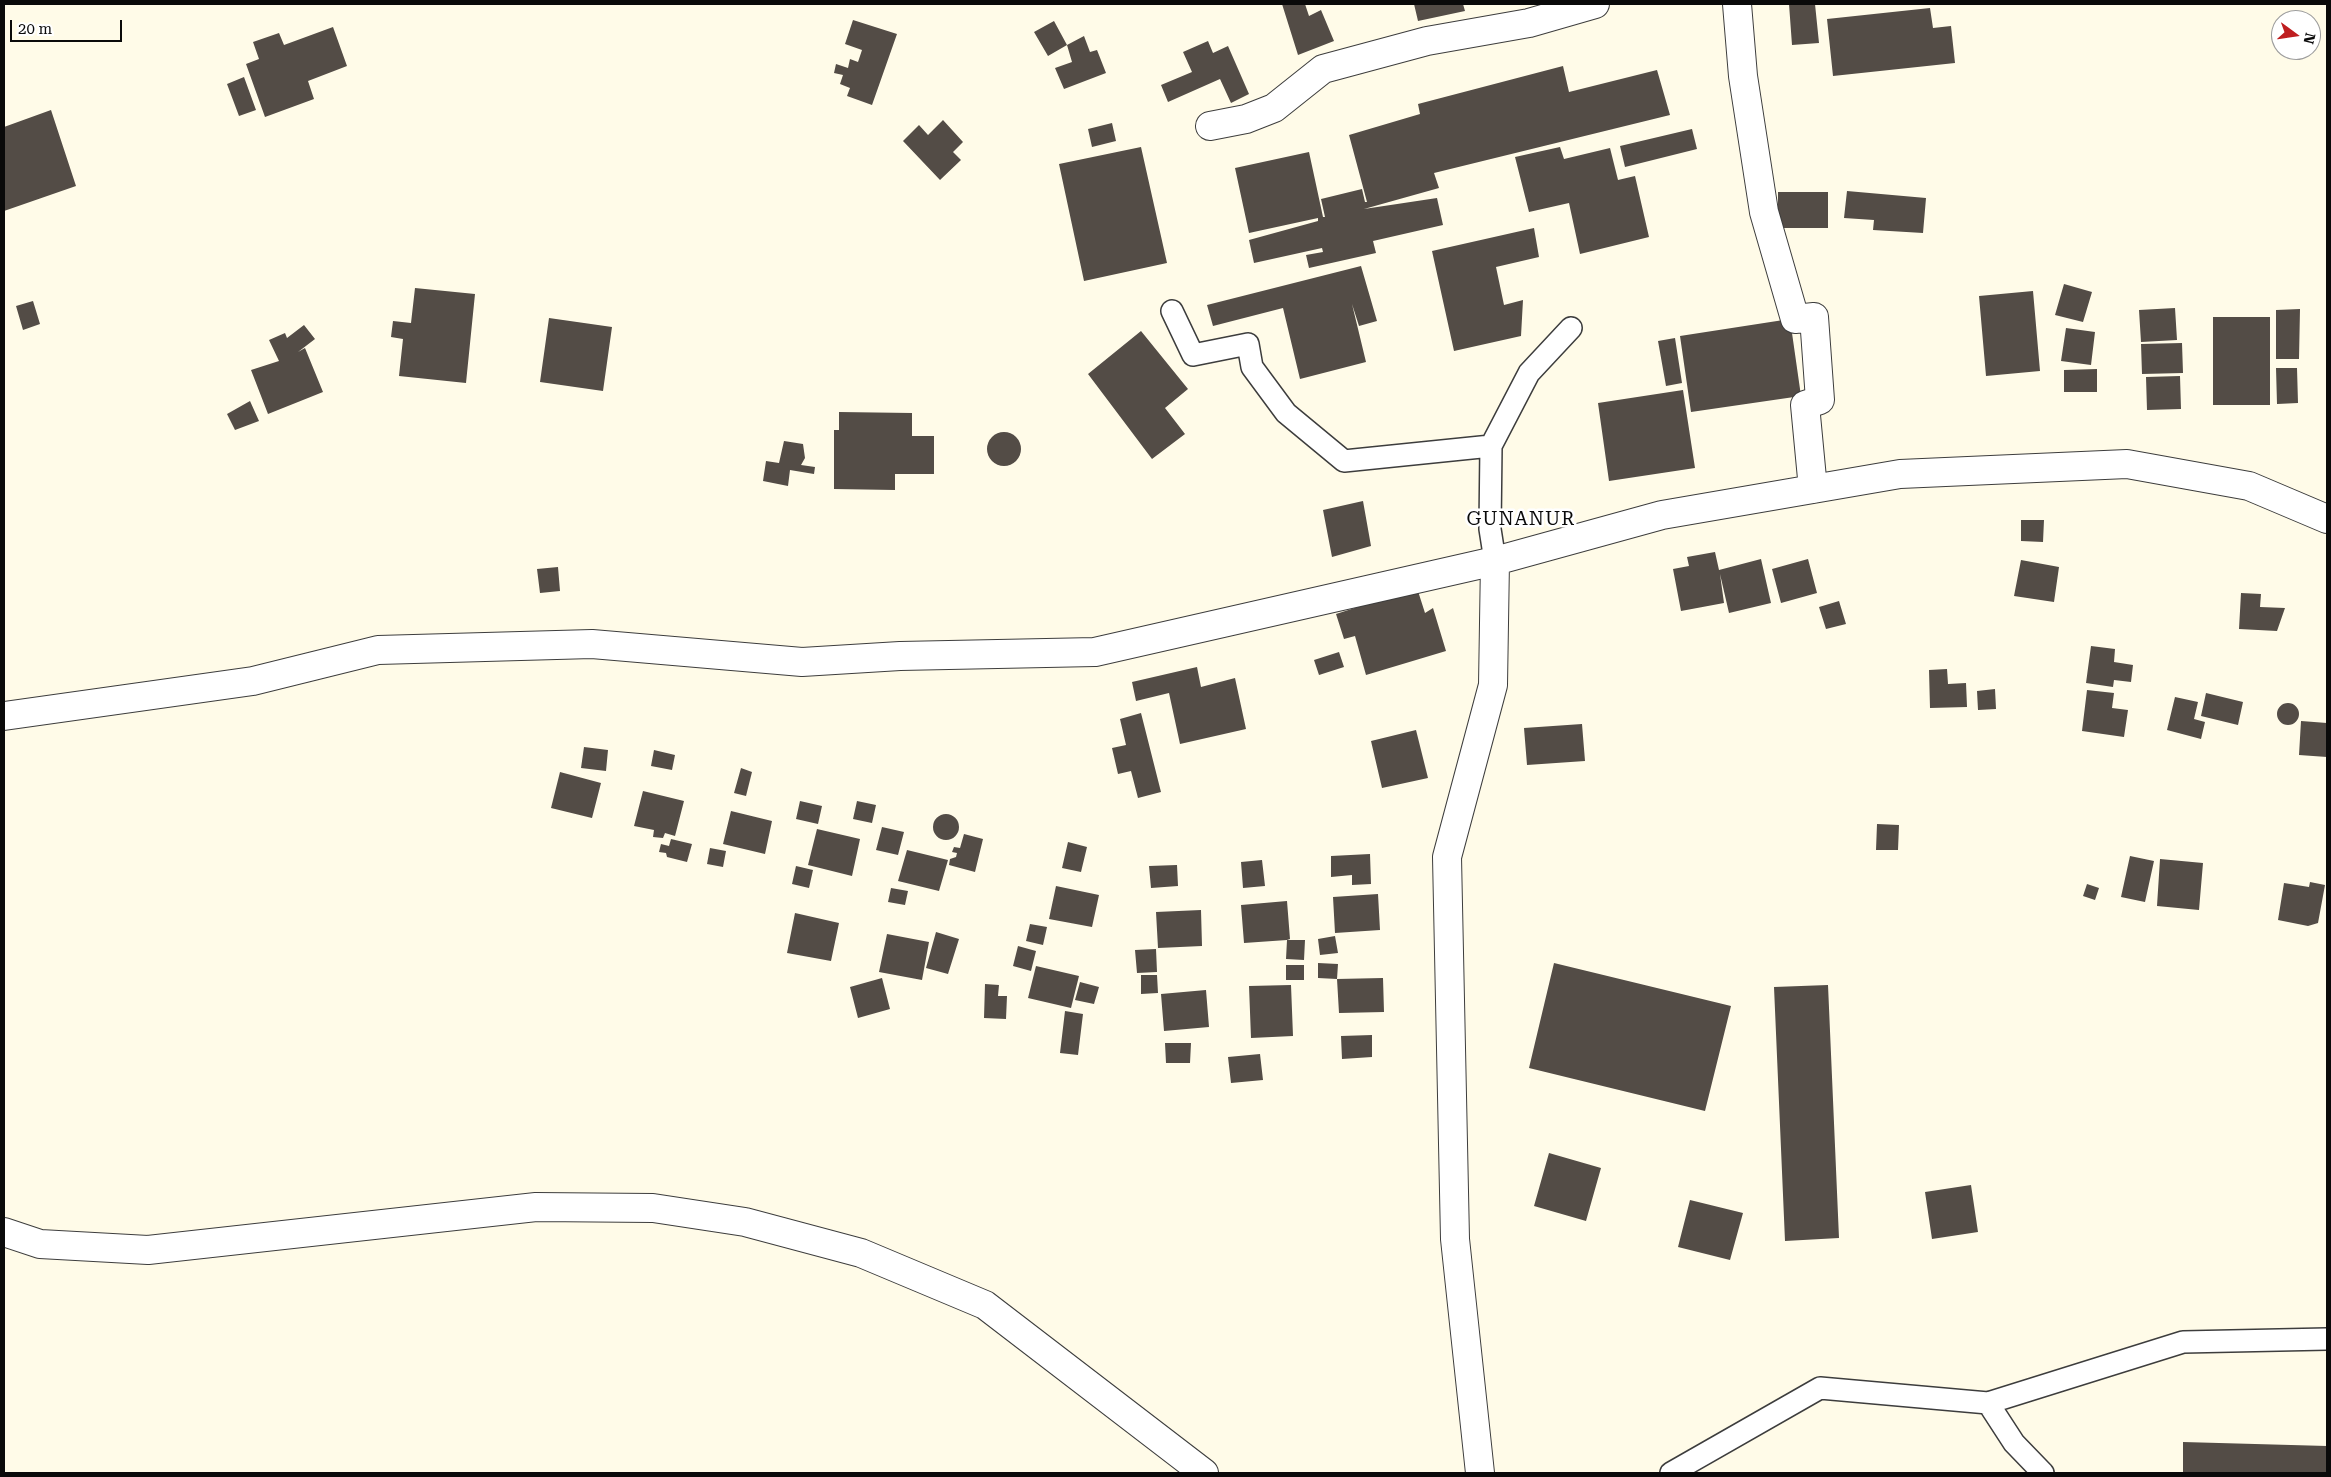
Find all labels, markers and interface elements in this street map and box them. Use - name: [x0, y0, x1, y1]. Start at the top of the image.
- scale bar: [12, 10, 125, 42]
- north arrow: [2271, 10, 2321, 60]
- text: 20 m: [18, 20, 52, 38]
- text: N: [2301, 31, 2319, 46]
- district label: GUNANUR: [1466, 508, 1576, 530]

